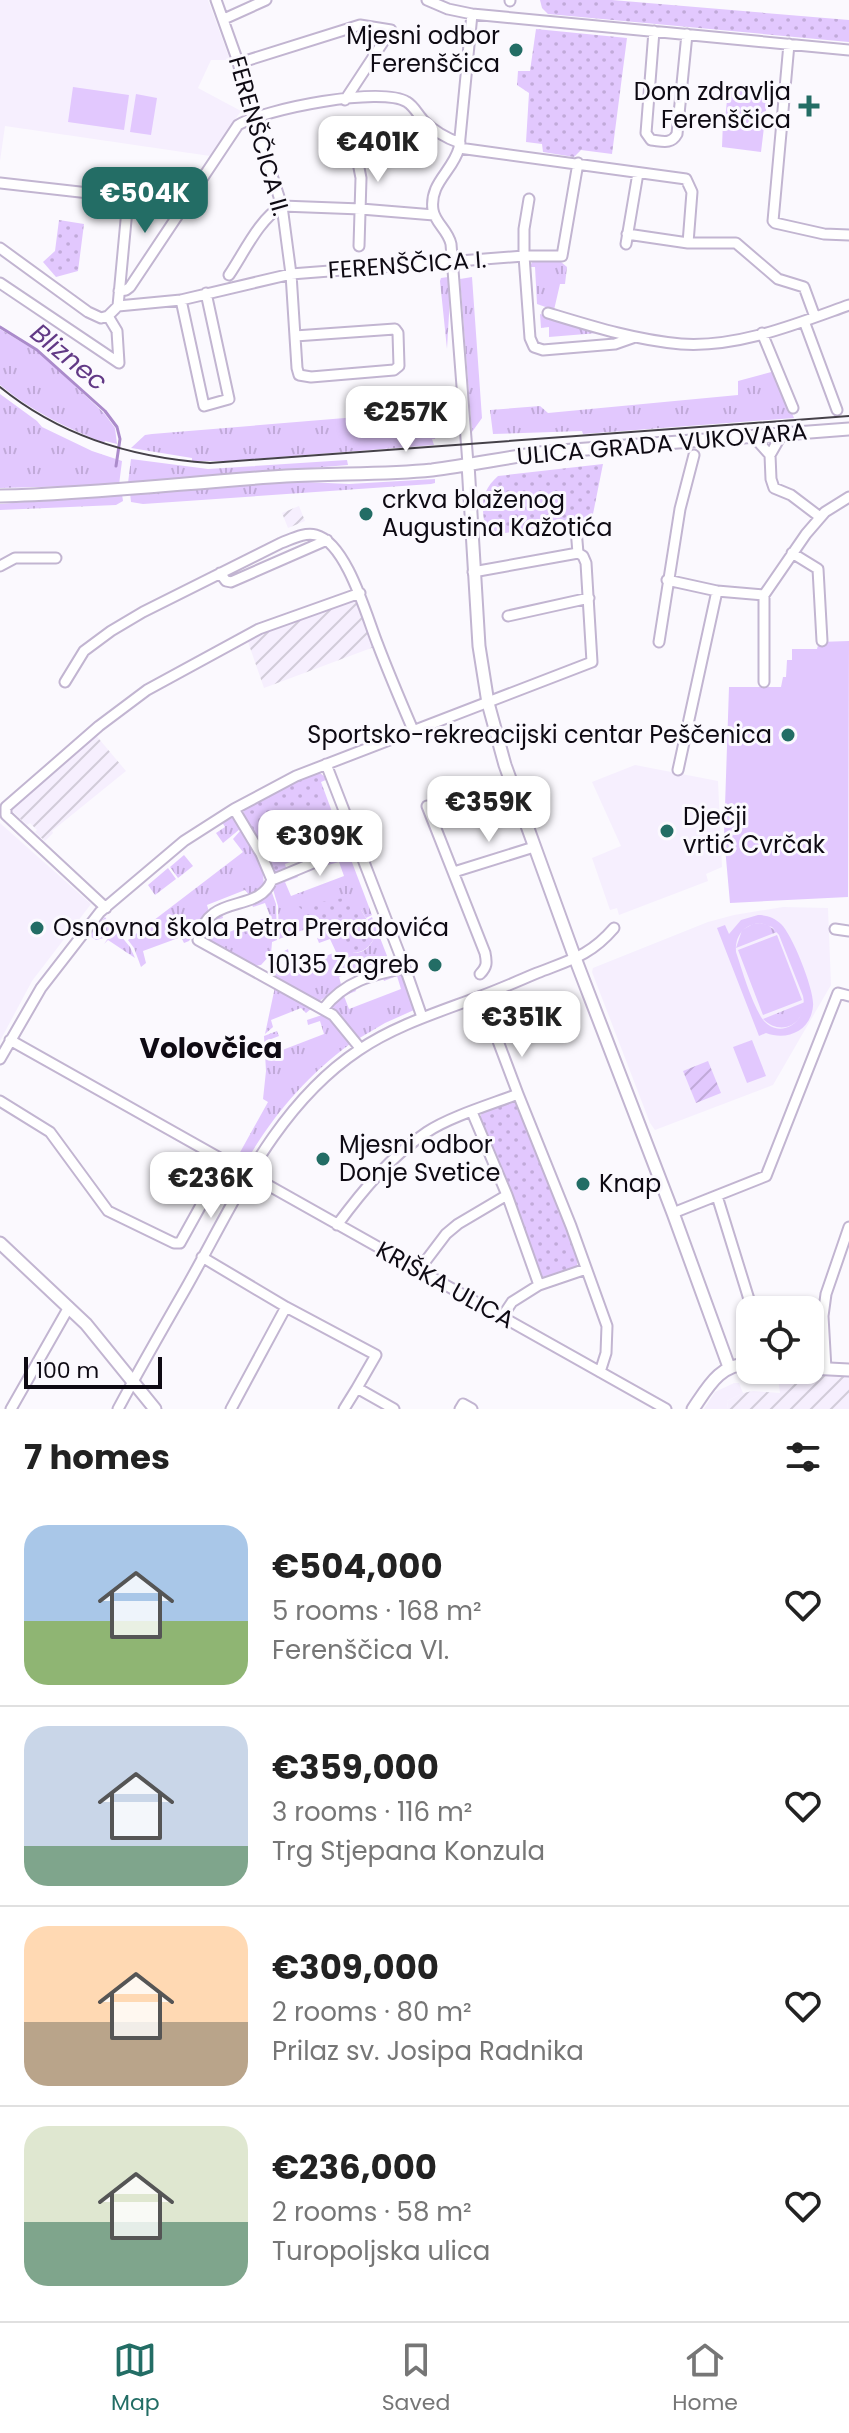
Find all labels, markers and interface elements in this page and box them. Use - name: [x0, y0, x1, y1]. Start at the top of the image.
- place label: Mjesni odbor Ferenščica: [346, 19, 500, 80]
- marker: Mjesni odbor Ferenščica: [507, 41, 525, 59]
- street label: FERENŠČICA II.: [221, 52, 298, 220]
- place label: Dom zdravlja Ferenščica: [634, 75, 791, 136]
- marker: Dom zdravlja Ferenščica: [798, 95, 820, 117]
- pin: €401K: [322, 116, 434, 184]
- text: €401K: [336, 124, 420, 160]
- pin: €504K: [89, 167, 201, 235]
- text: €504K: [100, 175, 190, 211]
- street label: FERENŠČICA I.: [327, 243, 487, 286]
- water label: Bliznec: [23, 315, 115, 399]
- pin: €257K: [350, 386, 462, 454]
- text: €257K: [364, 394, 448, 430]
- street label: ULICA GRADA VUKOVARA: [515, 414, 809, 473]
- place label: crkva blaženog Augustina Kažotića: [382, 483, 613, 544]
- marker: crkva blaženog Augustina Kažotića: [357, 505, 375, 523]
- place label: Sportsko-rekreacijski centar Peščenica: [307, 718, 772, 751]
- marker: Sportsko-rekreacijski centar Peščenica: [779, 726, 797, 744]
- pin: €359K: [433, 776, 545, 844]
- text: €359K: [445, 784, 533, 820]
- place label: Dječji vrtić Cvrčak: [683, 800, 826, 861]
- pin: €309K: [264, 810, 376, 878]
- text: €309K: [276, 818, 364, 854]
- marker: Dječji vrtić Cvrčak: [658, 822, 676, 840]
- place label: Osnovna škola Petra Preradovića: [53, 911, 449, 944]
- marker: Osnovna škola Petra Preradovića: [28, 919, 46, 937]
- place label: 10135 Zagreb: [267, 948, 419, 981]
- marker: 10135 Zagreb: [426, 956, 444, 974]
- pin: €351K: [466, 991, 578, 1059]
- text: €351K: [481, 999, 563, 1035]
- district label: Volovčica: [139, 1029, 283, 1068]
- place label: Mjesni odbor Donje Svetice: [339, 1128, 500, 1189]
- marker: Mjesni odbor Donje Svetice: [314, 1150, 332, 1168]
- pin: €236K: [155, 1152, 267, 1220]
- text: €236K: [168, 1160, 254, 1196]
- place label: Knap: [599, 1167, 661, 1200]
- marker: Knap: [574, 1175, 592, 1193]
- street label: KRIŠKA ULICA: [370, 1233, 520, 1336]
- map controls: [736, 1296, 824, 1384]
- button: locate: [736, 1296, 824, 1384]
- scale bar: [24, 1353, 162, 1389]
- text: 100 m: [36, 1355, 99, 1386]
- text: 7 homes: [24, 1433, 170, 1481]
- icon: filters: [781, 1435, 825, 1479]
- text: €504,000: [272, 1542, 443, 1590]
- icon: home: [88, 1557, 184, 1653]
- icon: heart: [781, 1583, 825, 1627]
- text: 5 rooms · 168 m²: [272, 1593, 482, 1629]
- text: Ferenščica VI.: [272, 1632, 449, 1668]
- text: €359,000: [272, 1743, 439, 1791]
- icon: home: [88, 1758, 184, 1854]
- icon: heart: [781, 1784, 825, 1828]
- text: 3 rooms · 116 m²: [272, 1794, 472, 1830]
- text: Trg Stjepana Konzula: [272, 1833, 545, 1869]
- text: €309,000: [272, 1943, 439, 1991]
- icon: home: [88, 1958, 184, 2054]
- icon: heart: [781, 1984, 825, 2028]
- text: 2 rooms · 80 m²: [272, 1994, 472, 2030]
- text: Prilaz sv. Josipa Radnika: [272, 2033, 584, 2069]
- text: €236,000: [272, 2143, 437, 2191]
- icon: home: [88, 2158, 184, 2254]
- icon: heart: [781, 2184, 825, 2228]
- text: 2 rooms · 58 m²: [272, 2194, 472, 2230]
- text: Turopoljska ulica: [272, 2233, 490, 2269]
- tab: Map: [111, 2338, 160, 2419]
- tab: Saved: [382, 2338, 450, 2419]
- tab: Home: [672, 2338, 738, 2419]

